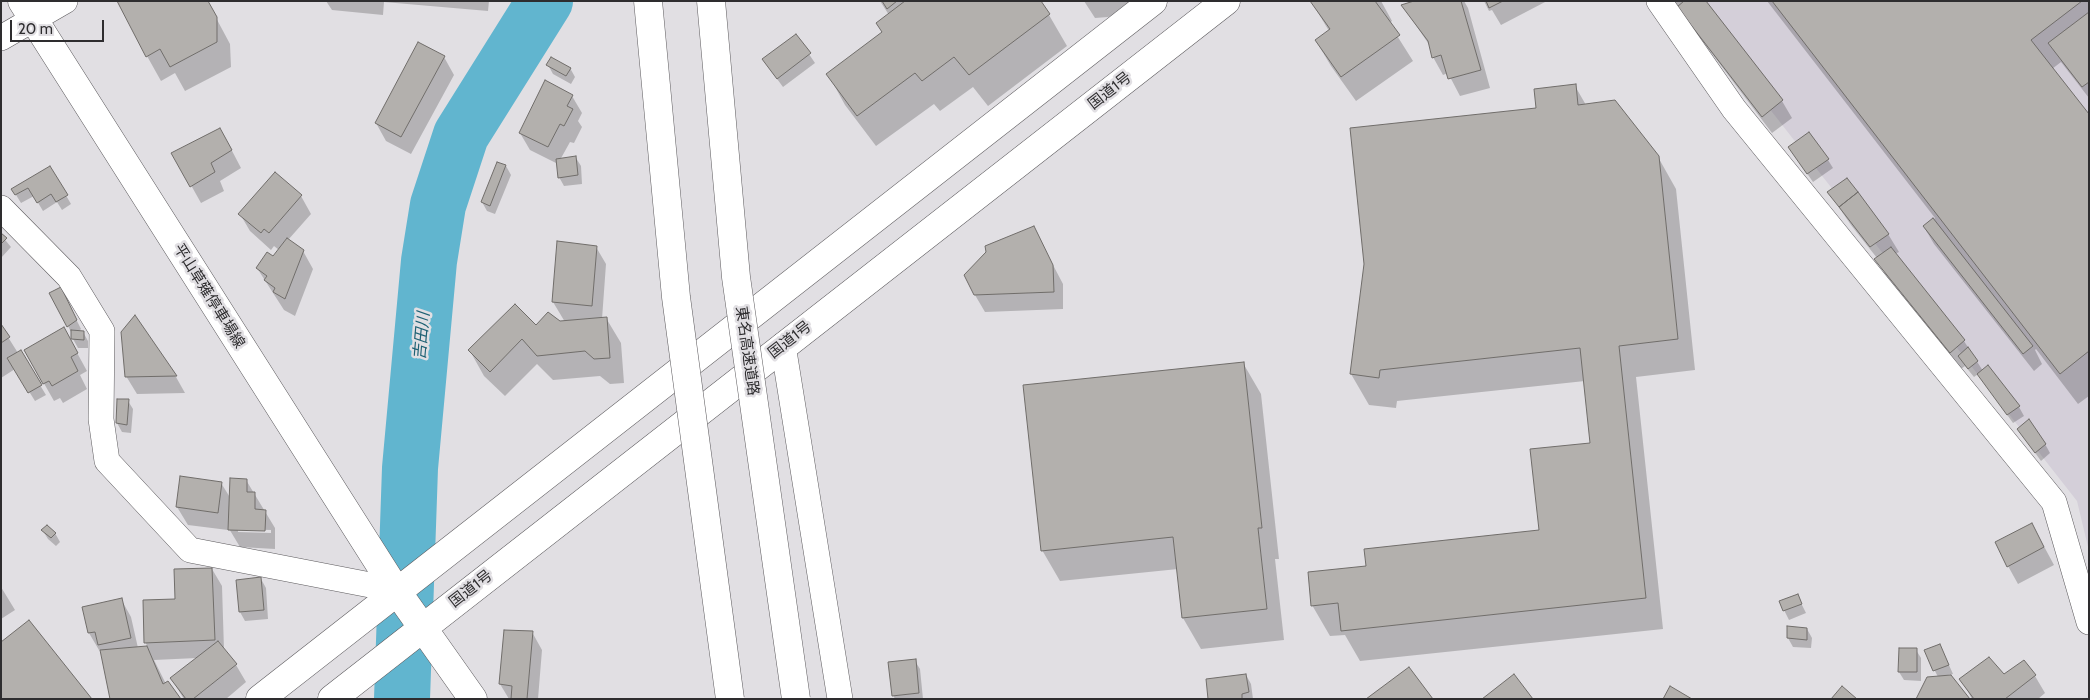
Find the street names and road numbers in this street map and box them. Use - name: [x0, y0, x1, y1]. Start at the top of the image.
- street label: 国道1号: [1085, 69, 1135, 113]
- street label: 平山草薙停車場線: [170, 240, 248, 352]
- street label: 東名高速道路: [732, 305, 762, 397]
- street label: 国道1号: [765, 318, 815, 362]
- street label: 国道1号: [446, 567, 496, 611]

